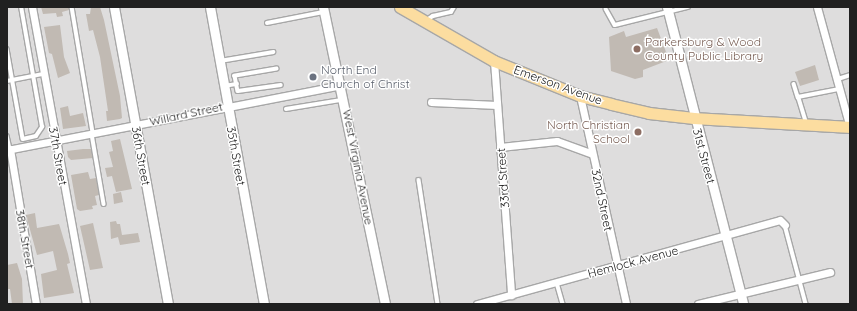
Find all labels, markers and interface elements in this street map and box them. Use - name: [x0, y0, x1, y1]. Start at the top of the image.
- place label: Parkersburg & Wood County Public Library: [645, 35, 763, 63]
- marker: Parkersburg & Wood County Public Library: [632, 44, 642, 54]
- street label: Emerson Avenue: [512, 62, 604, 108]
- place label: North End Church of Christ: [321, 63, 410, 91]
- marker: North End Church of Christ: [308, 72, 318, 82]
- street label: Willard Street: [148, 99, 224, 129]
- street label: West Virginia Avenue: [340, 108, 376, 226]
- place label: North Christian School: [547, 118, 630, 146]
- street label: 36th Street: [129, 125, 153, 187]
- street label: 35th Street: [224, 125, 248, 187]
- street label: 37th Street: [46, 126, 70, 186]
- marker: North Christian School: [633, 127, 643, 137]
- street label: 31st Street: [690, 127, 718, 185]
- street label: 33rd Street: [494, 147, 512, 209]
- street label: 32nd Street: [588, 168, 616, 232]
- street label: 38th Street: [13, 208, 37, 270]
- street label: Hemlock Avenue: [586, 243, 680, 281]

